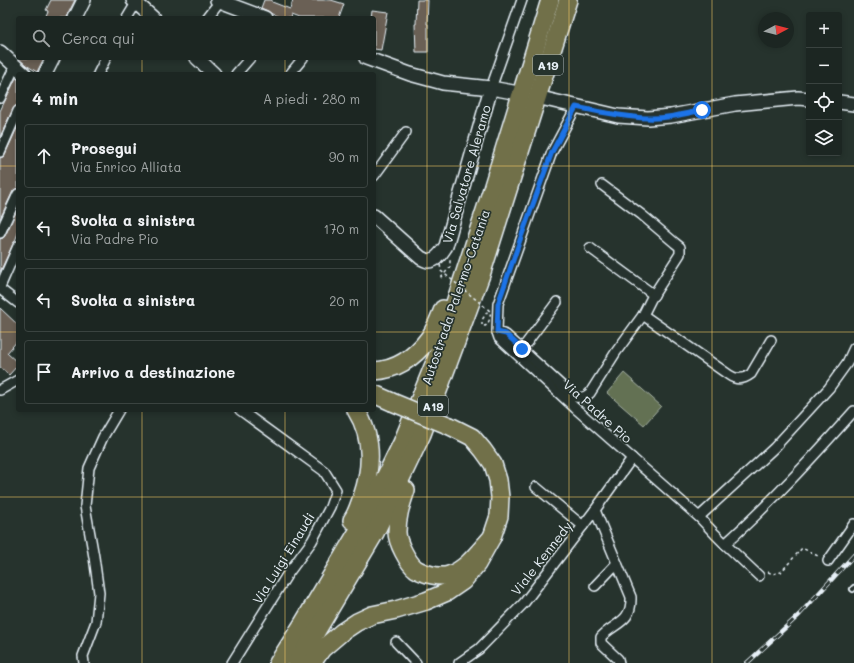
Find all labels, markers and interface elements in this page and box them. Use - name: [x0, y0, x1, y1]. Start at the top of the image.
- north arrow: [758, 12, 794, 48]
- map controls: [806, 12, 842, 156]
- button: +: [806, 12, 842, 48]
- search box: [16, 16, 376, 60]
- icon: search: [30, 27, 52, 49]
- text: Cerca qui: [62, 28, 135, 48]
- button: −: [806, 48, 842, 84]
- road number: A19: [533, 55, 563, 75]
- button: locate: [806, 84, 842, 120]
- text: 4 min: [32, 87, 78, 109]
- text: A piedi · 280 m: [263, 90, 360, 107]
- route start: [693, 101, 711, 119]
- street label: Via Salvatore Aleramo: [438, 102, 494, 245]
- button: layers: [806, 120, 842, 156]
- text: Prosegui: [71, 138, 137, 158]
- icon: ahead: [33, 145, 55, 167]
- text: 90 m: [329, 148, 359, 165]
- text: Via Enrico Alliata: [71, 158, 182, 175]
- street label: Autostrada Palermo-Catania: [417, 207, 493, 387]
- text: Svolta a sinistra: [71, 210, 195, 230]
- icon: left: [33, 217, 55, 239]
- text: 170 m: [323, 220, 359, 237]
- text: Via Padre Pio: [71, 230, 158, 247]
- icon: left: [33, 289, 55, 311]
- text: Svolta a sinistra: [71, 290, 195, 310]
- text: 20 m: [329, 292, 359, 309]
- route end: [513, 340, 531, 358]
- icon: arrive: [33, 361, 55, 383]
- text: Arrivo a destinazione: [71, 362, 235, 382]
- street label: Via Padre Pio: [560, 375, 636, 447]
- road number: A19: [418, 396, 448, 416]
- street label: Via Luigi Einaudi: [248, 509, 318, 607]
- street label: Viale Kennedy: [507, 517, 575, 598]

